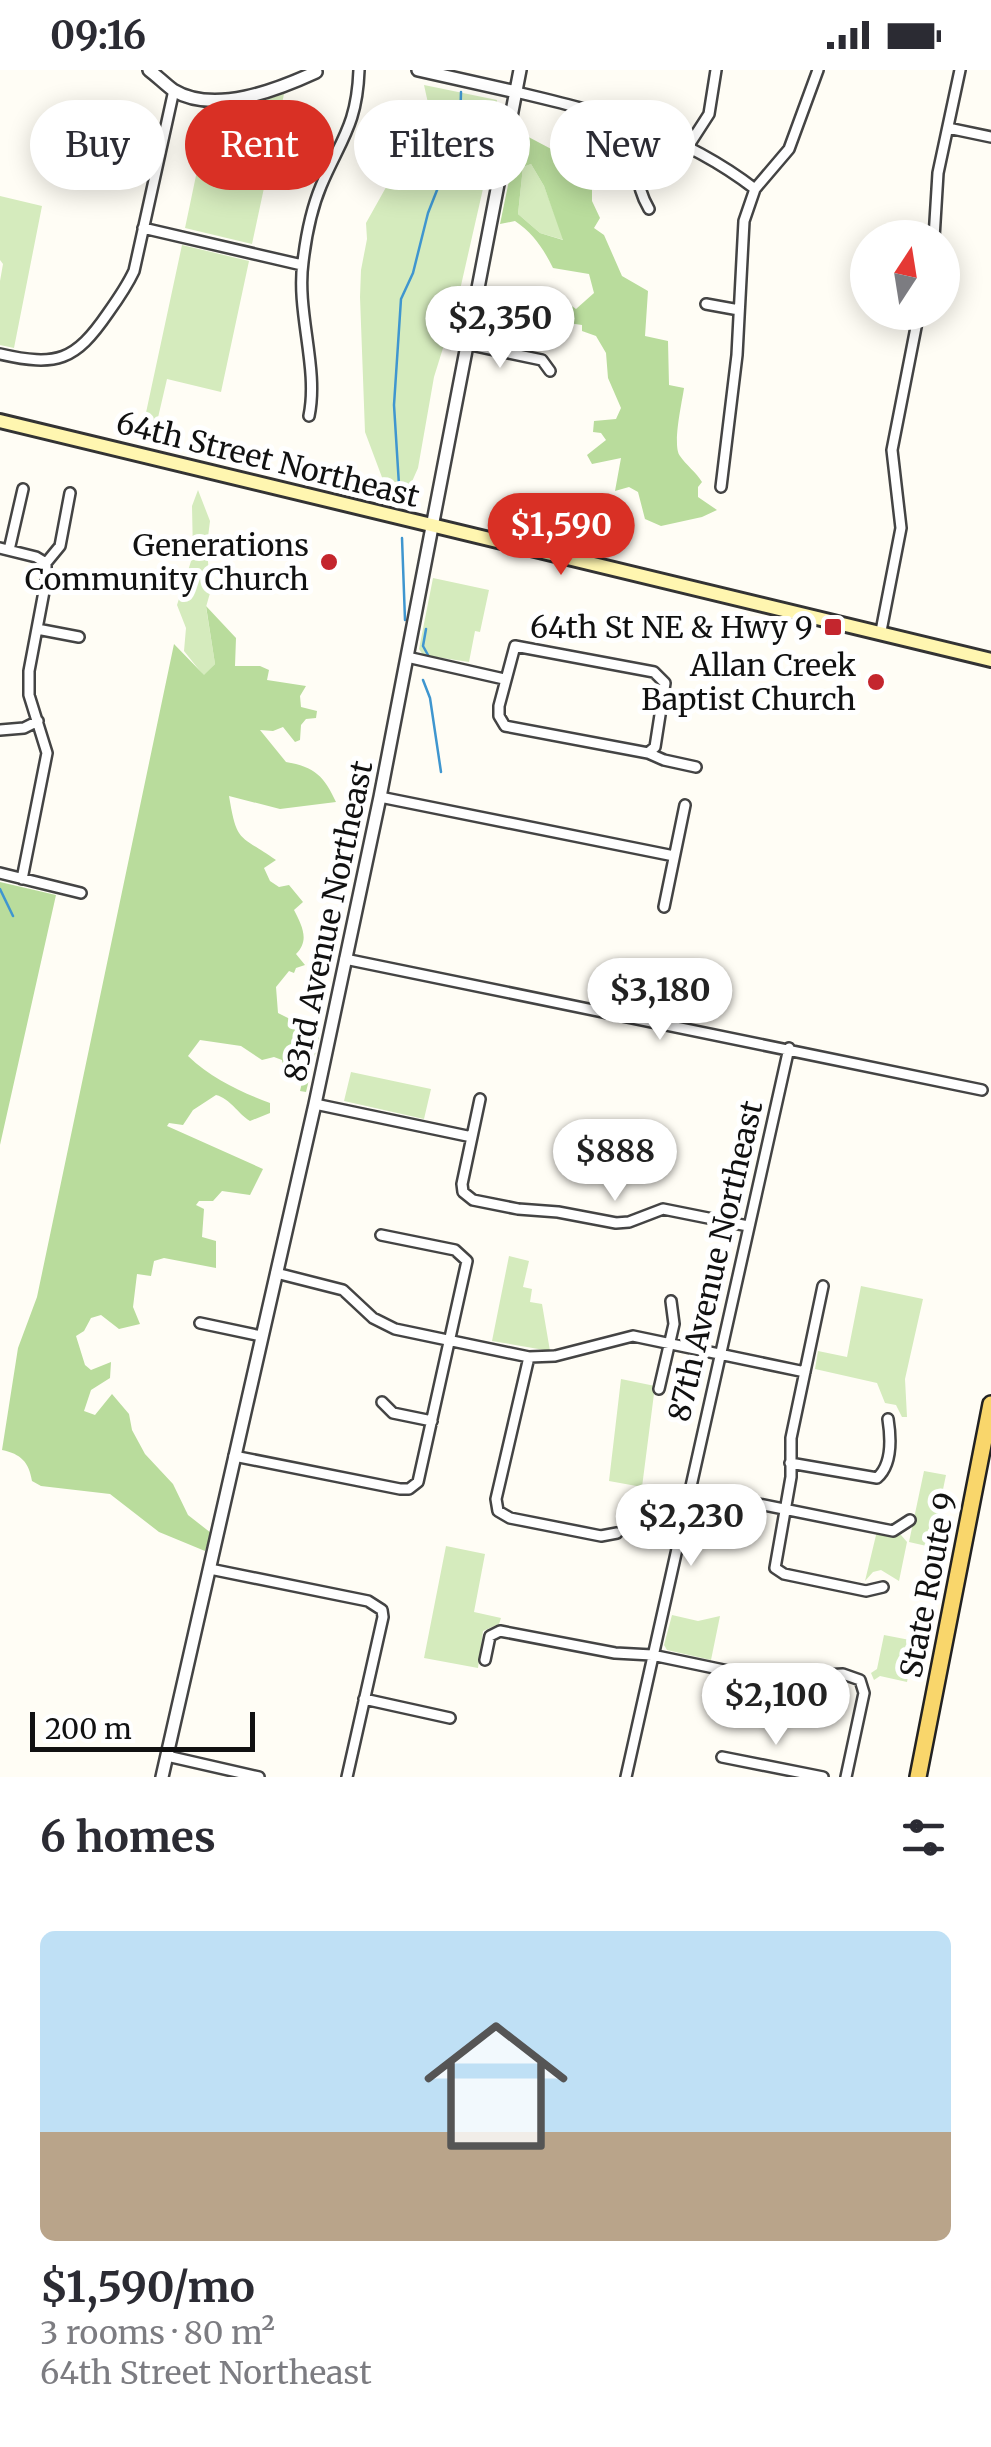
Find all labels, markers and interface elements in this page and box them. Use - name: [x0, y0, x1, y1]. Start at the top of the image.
- text: 09:16: [50, 12, 146, 59]
- chip: Buy: [30, 100, 165, 190]
- chip: Rent: [185, 100, 334, 190]
- chip: Filters: [354, 100, 530, 190]
- chip: New: [550, 100, 695, 190]
- north arrow: [850, 220, 960, 330]
- map controls: [850, 220, 960, 330]
- pin: $2,350: [419, 286, 581, 371]
- text: $2,350: [447, 298, 553, 338]
- street label: 64th Street Northeast: [113, 403, 424, 515]
- pin: $1,590: [480, 493, 642, 578]
- text: $1,590: [510, 505, 612, 545]
- place label: Generations Community Church: [25, 526, 309, 598]
- marker: Generations Community Church: [318, 551, 340, 573]
- place label: 64th St NE & Hwy 9: [530, 608, 813, 646]
- marker: 64th St NE & Hwy 9: [822, 616, 844, 638]
- place label: Allan Creek Baptist Church: [641, 646, 856, 718]
- marker: Allan Creek Baptist Church: [865, 671, 887, 693]
- street label: 83rd Avenue Northeast: [275, 757, 381, 1085]
- pin: $3,180: [579, 958, 741, 1043]
- text: $3,180: [609, 970, 711, 1010]
- street label: 87th Avenue Northeast: [660, 1097, 770, 1425]
- pin: $888: [556, 1119, 674, 1204]
- text: $888: [575, 1131, 655, 1171]
- pin: $2,230: [610, 1484, 772, 1569]
- street label: State Route 9: [891, 1489, 965, 1681]
- text: $2,230: [638, 1496, 744, 1536]
- pin: $2,100: [695, 1663, 857, 1748]
- text: $2,100: [724, 1675, 828, 1715]
- scale bar: [30, 1707, 255, 1752]
- text: 200 m: [45, 1711, 132, 1747]
- icon: filters: [896, 1810, 951, 1865]
- text: 6 homes: [40, 1811, 216, 1863]
- icon: home: [406, 1996, 586, 2176]
- text: $1,590/mo: [40, 2261, 255, 2313]
- text: 3 rooms · 80 m²: [40, 2313, 275, 2353]
- text: 64th Street Northeast: [40, 2353, 372, 2393]

